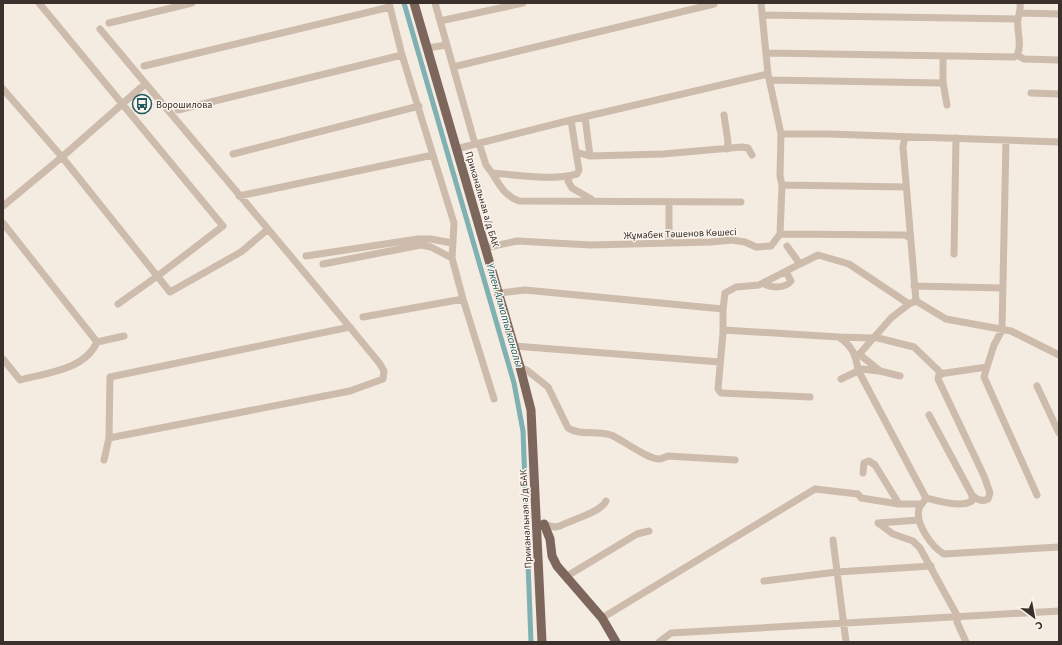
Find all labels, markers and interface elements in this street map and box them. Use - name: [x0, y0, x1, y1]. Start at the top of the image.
- bus stop icon: Ворошилова: [131, 93, 153, 115]
- place label: Ворошилова: [156, 98, 212, 112]
- street label: Приканальная а/д БАК: [462, 150, 502, 249]
- street label: Жұмабек Тәшенов Көшесі: [623, 225, 737, 243]
- water label: Үлкен Алматы каналы: [482, 261, 527, 369]
- street label: Приканальная а/д БАК: [516, 469, 536, 569]
- north arrow: [1014, 597, 1054, 637]
- text: С: [1032, 617, 1046, 633]

